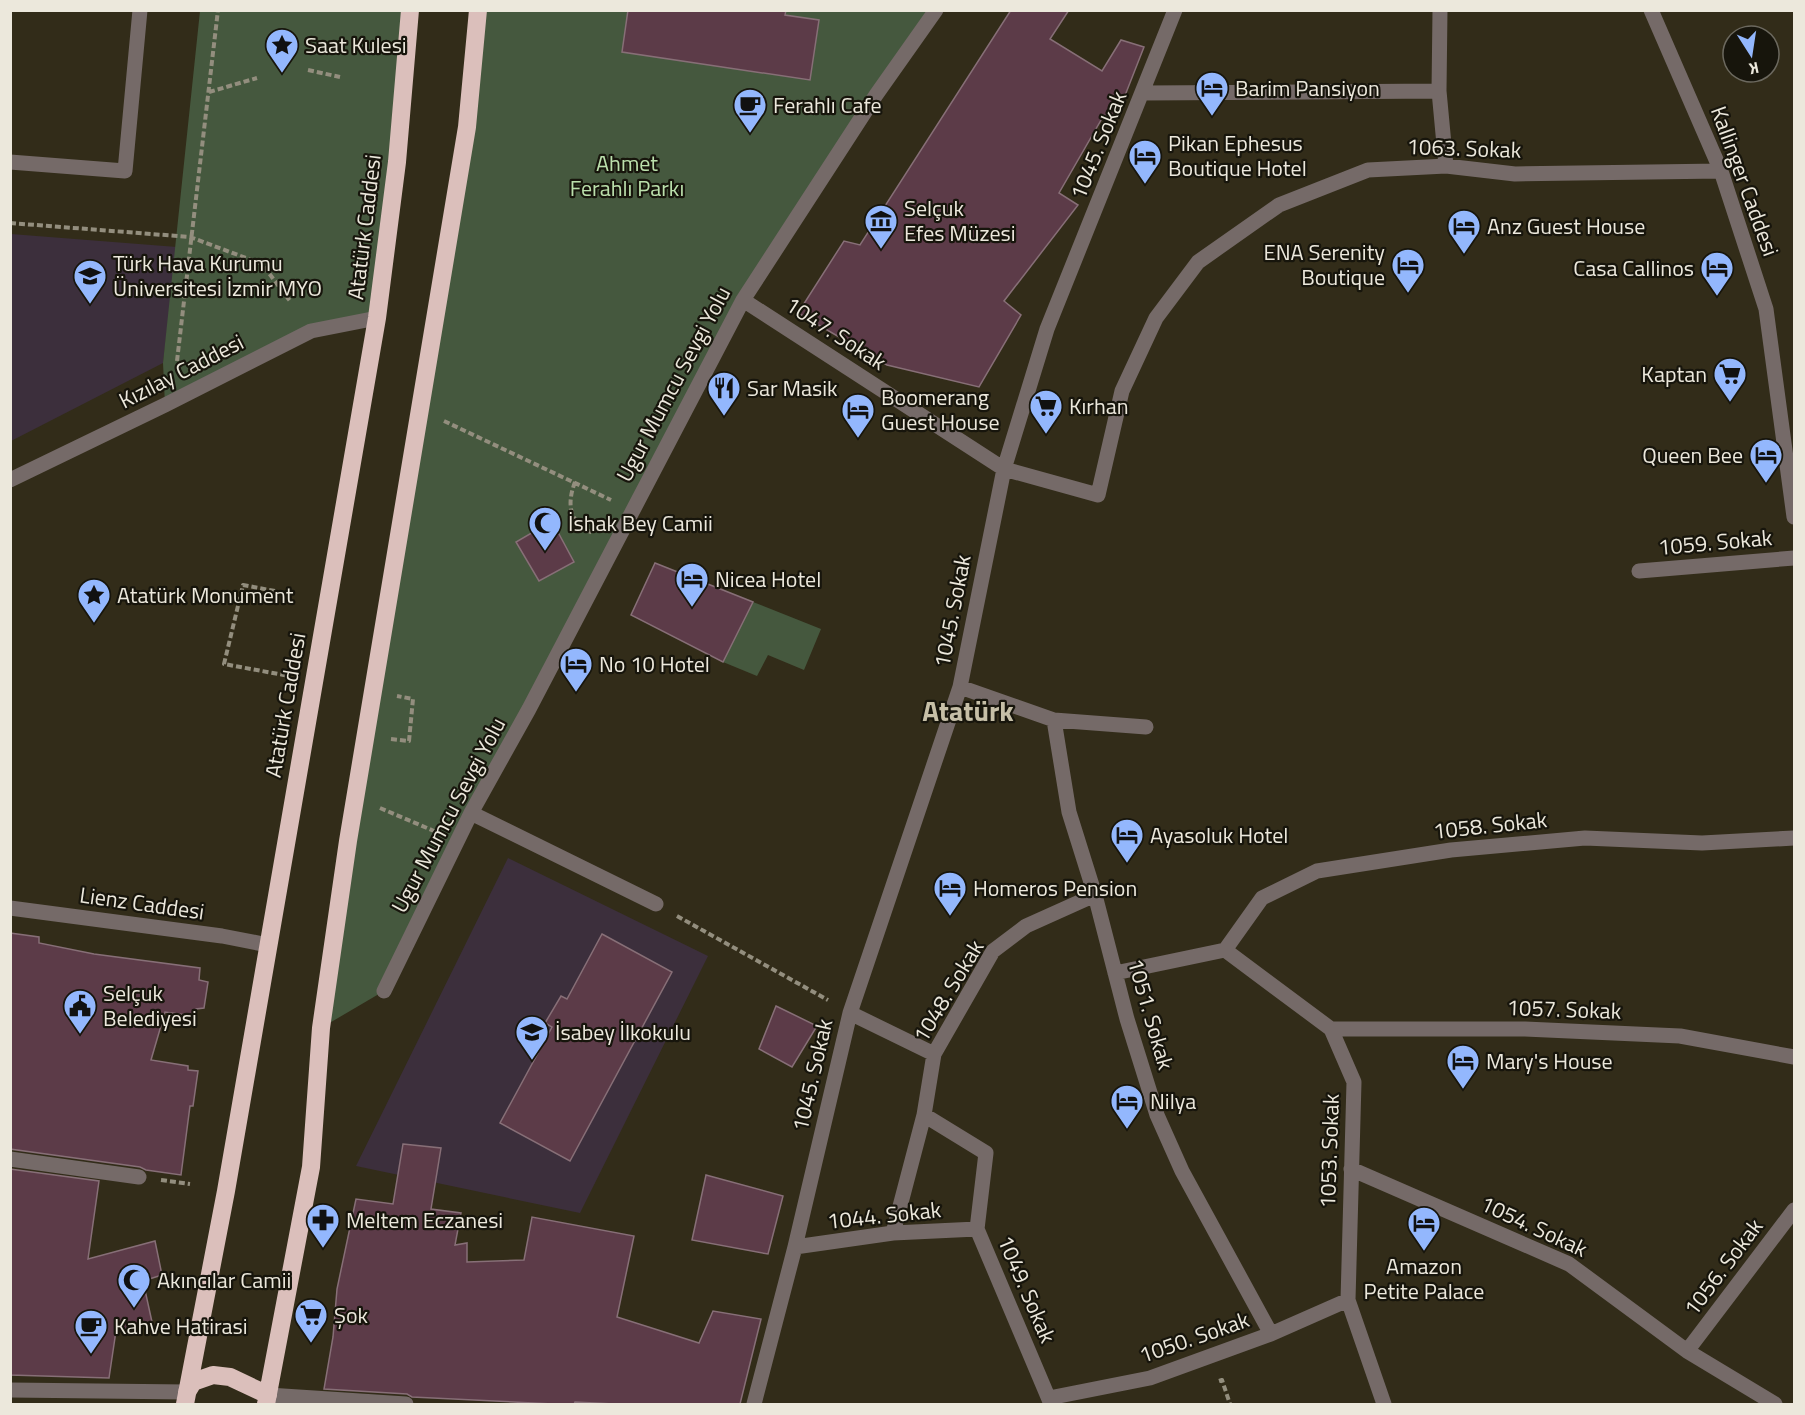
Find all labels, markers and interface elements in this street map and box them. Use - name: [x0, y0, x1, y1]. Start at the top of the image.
- north arrow: [1721, 24, 1781, 84]
- place icon: Saat Kulesi: [264, 27, 300, 74]
- place label: Saat Kulesi: [305, 28, 407, 62]
- text: K: [1746, 56, 1761, 82]
- hotel icon: Barim Pansiyon: [1194, 70, 1230, 117]
- place label: Barim Pansiyon: [1235, 71, 1380, 105]
- street label: 1045. Sokak: [1061, 85, 1135, 204]
- cafe icon: Ferahlı Cafe: [732, 87, 768, 134]
- place label: Ferahlı Cafe: [773, 88, 882, 122]
- street label: Kallinger Caddesi: [1702, 101, 1788, 261]
- place label: Pikan Ephesus Boutique Hotel: [1168, 126, 1307, 185]
- street label: 1063. Sokak: [1406, 129, 1522, 167]
- hotel icon: Pikan Ephesus Boutique Hotel: [1127, 138, 1163, 185]
- park label: Ahmet Ferahlı Parkı: [570, 146, 684, 205]
- street label: Atatürk Caddesi: [338, 152, 390, 302]
- place label: Selçuk Efes Müzesi: [904, 191, 1016, 250]
- museum icon: Selçuk Efes Müzesi: [863, 203, 899, 250]
- hotel icon: Anz Guest House: [1446, 208, 1482, 255]
- place label: Anz Guest House: [1487, 209, 1645, 243]
- place label: ENA Serenity Boutique: [1263, 235, 1385, 294]
- place label: Türk Hava Kurumu Üniversitesi İzmir MYO: [113, 246, 322, 305]
- hotel icon: ENA Serenity Boutique: [1390, 247, 1426, 294]
- hotel icon: Casa Callinos: [1699, 250, 1735, 297]
- place label: Casa Callinos: [1573, 251, 1694, 285]
- school or university icon: Türk Hava Kurumu Üniversitesi İzmir MYO: [72, 258, 108, 305]
- street label: Ugur Mumcu Sevgi Yolu: [607, 280, 739, 488]
- street label: 1047. Sokak: [779, 288, 894, 379]
- street label: Kızılay Caddesi: [113, 325, 249, 417]
- supermarket icon: Kaptan: [1712, 356, 1748, 403]
- place label: Kaptan: [1641, 357, 1707, 391]
- restaurant icon: Sar Masik: [706, 370, 742, 417]
- place label: Sar Masik: [747, 371, 838, 405]
- place label: Boomerang Guest House: [881, 380, 1000, 439]
- supermarket icon: Kırhan: [1028, 388, 1064, 435]
- place label: Kırhan: [1069, 389, 1129, 423]
- hotel icon: Boomerang Guest House: [840, 392, 876, 439]
- hotel icon: Queen Bee: [1748, 437, 1784, 484]
- place label: Queen Bee: [1642, 438, 1743, 472]
- mosque icon: İshak Bey Camii: [527, 505, 563, 552]
- place label: İshak Bey Camii: [568, 506, 713, 540]
- street label: 1059. Sokak: [1657, 520, 1774, 564]
- street label: 1045. Sokak: [924, 551, 980, 670]
- hotel icon: Nicea Hotel: [674, 561, 710, 608]
- place label: Nicea Hotel: [715, 562, 821, 596]
- place icon: Atatürk Monument: [76, 577, 112, 624]
- place label: Atatürk Monument: [117, 578, 294, 612]
- street label: Atatürk Caddesi: [256, 630, 314, 780]
- hotel icon: No 10 Hotel: [558, 646, 594, 693]
- place label: No 10 Hotel: [599, 647, 710, 681]
- district label: Atatürk: [922, 689, 1014, 732]
- street label: Ugur Mumcu Sevgi Yolu: [382, 711, 514, 919]
- street label: 1058. Sokak: [1431, 802, 1549, 848]
- hotel icon: Ayasoluk Hotel: [1109, 817, 1145, 864]
- place label: Ayasoluk Hotel: [1150, 818, 1288, 852]
- hotel icon: Homeros Pension: [932, 870, 968, 917]
- place label: Homeros Pension: [973, 871, 1137, 905]
- street label: Lienz Caddesi: [77, 877, 207, 929]
- street label: 1048. Sokak: [904, 933, 992, 1049]
- street label: 1051. Sokak: [1119, 954, 1183, 1074]
- place label: Selçuk Belediyesi: [103, 976, 197, 1035]
- public building icon: Selçuk Belediyesi: [62, 988, 98, 1035]
- street label: 1057. Sokak: [1506, 990, 1622, 1028]
- school or university icon: İsabey İlkokulu: [514, 1014, 550, 1061]
- place label: İsabey İlkokulu: [555, 1015, 691, 1049]
- street label: 1045. Sokak: [783, 1015, 842, 1135]
- hotel icon: Mary's House: [1445, 1043, 1481, 1090]
- place label: Mary's House: [1486, 1044, 1613, 1078]
- hotel icon: Nilya: [1109, 1083, 1145, 1130]
- place label: Nilya: [1150, 1084, 1196, 1118]
- street label: 1053. Sokak: [1310, 1093, 1348, 1209]
- street label: 1054. Sokak: [1475, 1186, 1593, 1266]
- street label: 1044. Sokak: [825, 1192, 943, 1238]
- pharmacy icon: Meltem Eczanesi: [305, 1202, 341, 1249]
- place label: Meltem Eczanesi: [346, 1203, 503, 1237]
- hotel icon: Amazon Petite Palace: [1406, 1205, 1442, 1252]
- street label: 1056. Sokak: [1675, 1211, 1771, 1323]
- street label: 1049. Sokak: [989, 1230, 1065, 1349]
- place label: Amazon Petite Palace: [1364, 1249, 1484, 1308]
- mosque icon: Akıncılar Camii: [116, 1262, 152, 1309]
- place label: Akıncılar Camii: [157, 1263, 291, 1297]
- supermarket icon: Şok: [293, 1297, 329, 1344]
- place label: Şok: [334, 1298, 369, 1332]
- street label: 1050. Sokak: [1134, 1302, 1254, 1372]
- cafe icon: Kahve Hatirasi: [73, 1308, 109, 1355]
- place label: Kahve Hatirasi: [114, 1309, 248, 1343]

